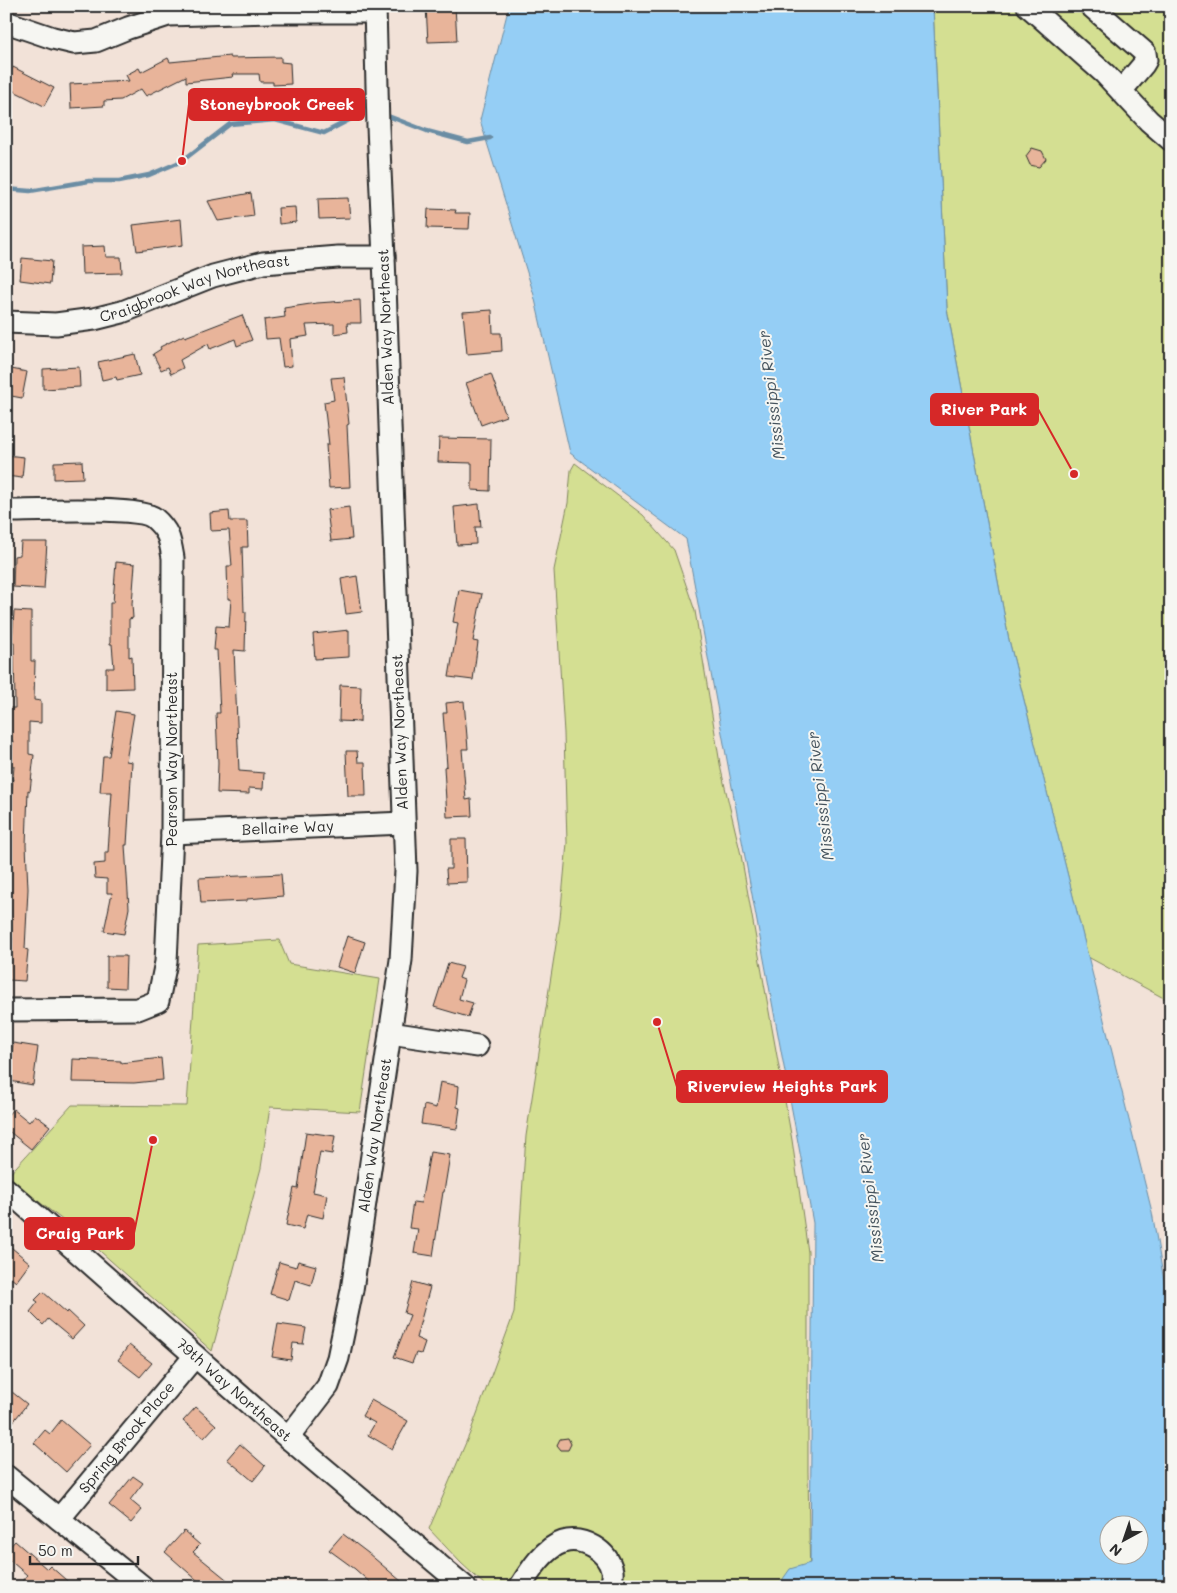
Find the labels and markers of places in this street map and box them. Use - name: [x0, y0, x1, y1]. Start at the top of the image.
- callout: Stoneybrook Creek: [189, 89, 364, 120]
- callout: River Park: [931, 394, 1038, 425]
- callout: Riverview Heights Park: [677, 1071, 887, 1102]
- callout: Craig Park: [25, 1218, 134, 1249]

